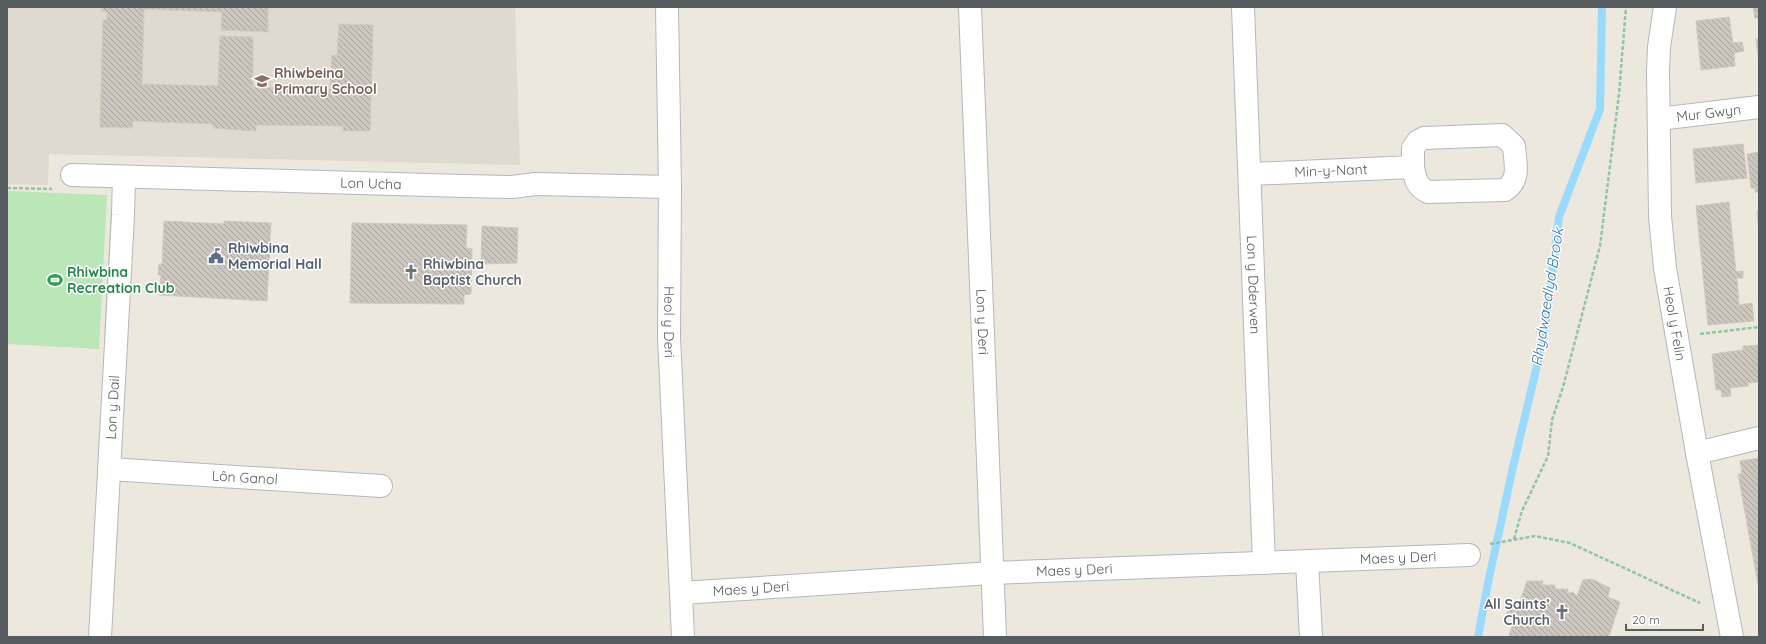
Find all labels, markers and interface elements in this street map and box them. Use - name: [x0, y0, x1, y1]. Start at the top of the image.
- place label: Rhiwbeina Primary School: [274, 64, 377, 98]
- school or university icon: Rhiwbeina Primary School: [253, 72, 271, 90]
- street label: Mur Gwyn: [1675, 100, 1742, 126]
- street label: Min-y-Nant: [1294, 160, 1368, 181]
- street label: Lon Ucha: [340, 174, 402, 193]
- water label: Rhydwaedlyd Brook: [1527, 224, 1568, 368]
- street label: Lon y Dderwen: [1243, 235, 1264, 335]
- place label: Rhiwbina Memorial Hall: [228, 239, 322, 273]
- public building icon: Rhiwbina Memorial Hall: [207, 247, 225, 265]
- place label: Rhiwbina Baptist Church: [423, 255, 522, 289]
- place label: Rhiwbina Recreation Club: [67, 263, 175, 297]
- church icon: Rhiwbina Baptist Church: [402, 263, 420, 281]
- sports icon: Rhiwbina Recreation Club: [46, 271, 64, 289]
- street label: Heol y Felin: [1659, 285, 1690, 362]
- street label: Heol y Deri: [660, 286, 679, 358]
- street label: Lon y Deri: [972, 288, 993, 355]
- street label: Lon y Dail: [102, 375, 123, 440]
- street label: Lôn Ganol: [211, 466, 278, 489]
- street label: Maes y Deri: [1359, 547, 1437, 568]
- street label: Maes y Deri: [1036, 559, 1113, 580]
- street label: Maes y Deri: [712, 577, 790, 600]
- place label: All Saints’ Church: [1484, 595, 1550, 629]
- church icon: All Saints’ Church: [1553, 603, 1571, 621]
- scale bar: [1626, 606, 1703, 632]
- text: 20 m: [1632, 612, 1660, 627]

